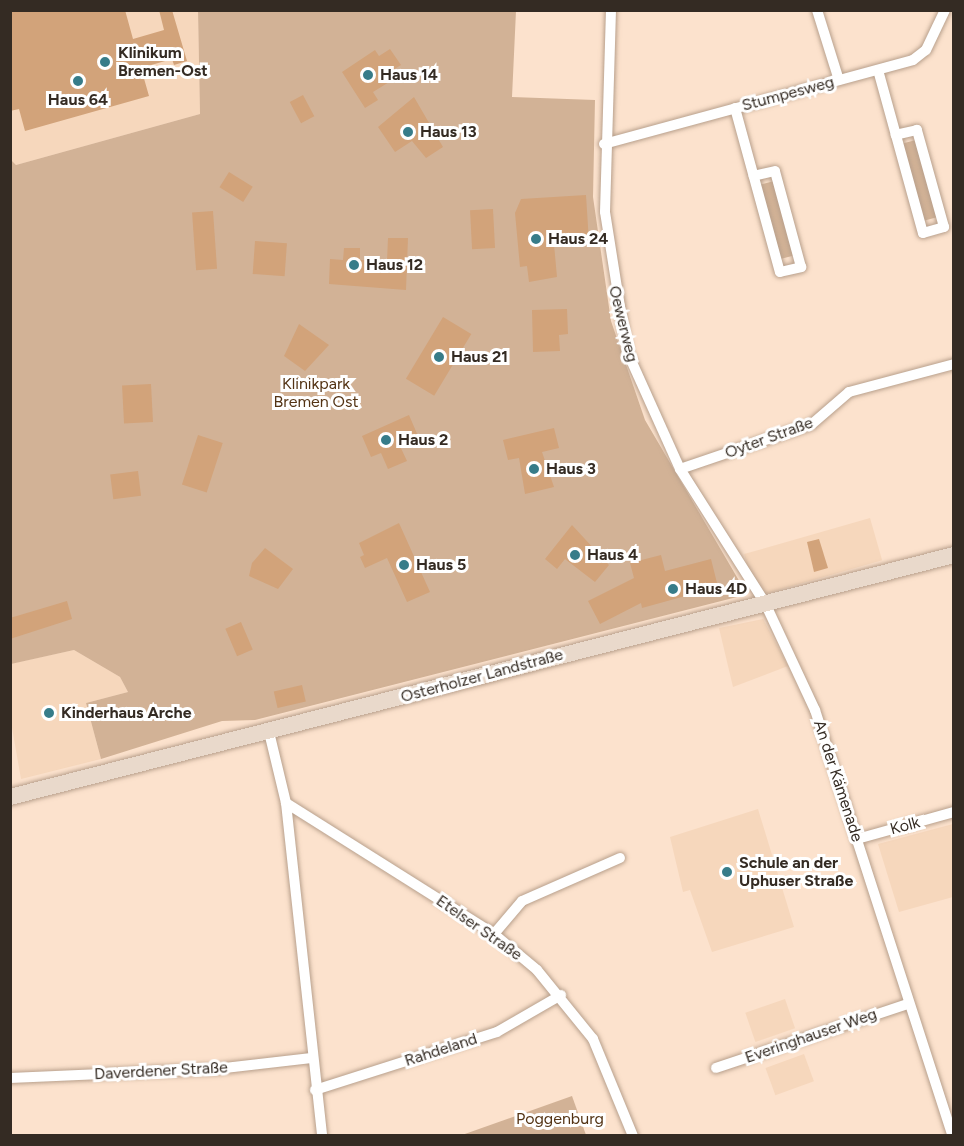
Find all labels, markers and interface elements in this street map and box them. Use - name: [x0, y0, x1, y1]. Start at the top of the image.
- place label: Klinikum Bremen-Ost: [118, 43, 208, 81]
- marker: Klinikum Bremen-Ost: [96, 53, 114, 71]
- place label: Haus 14: [380, 65, 438, 85]
- marker: Haus 14: [361, 68, 375, 82]
- street label: Stumpesweg: [740, 72, 836, 116]
- marker: Haus 64: [71, 74, 85, 88]
- place label: Haus 64: [48, 90, 108, 110]
- place label: Haus 13: [420, 122, 477, 142]
- marker: Haus 13: [401, 125, 415, 139]
- place label: Haus 24: [548, 229, 608, 249]
- marker: Haus 24: [529, 232, 543, 246]
- place label: Haus 12: [366, 255, 423, 275]
- marker: Haus 12: [347, 258, 361, 272]
- street label: Oewerweg: [604, 284, 642, 364]
- place label: Haus 21: [451, 347, 508, 367]
- marker: Haus 21: [432, 350, 446, 364]
- park label: Klinikpark Bremen Ost: [273, 374, 359, 412]
- street label: Oyter Straße: [722, 413, 816, 463]
- place label: Haus 2: [398, 430, 448, 450]
- marker: Haus 2: [379, 433, 393, 447]
- place label: Haus 3: [546, 459, 596, 479]
- marker: Haus 3: [527, 462, 541, 476]
- place label: Haus 4: [587, 545, 638, 565]
- marker: Haus 4: [568, 548, 582, 562]
- place label: Haus 5: [416, 555, 466, 575]
- marker: Haus 5: [397, 558, 411, 572]
- place label: Haus 4D: [685, 579, 747, 599]
- marker: Haus 4D: [666, 582, 680, 596]
- street label: Osterholzer Landstraße: [399, 645, 565, 707]
- place label: Kinderhaus Arche: [61, 703, 192, 723]
- marker: Kinderhaus Arche: [42, 706, 56, 720]
- street label: An der Kämenade: [809, 718, 867, 844]
- street label: Kolk: [888, 813, 922, 839]
- place label: Schule an der Uphuser Straße: [739, 853, 853, 891]
- marker: Schule an der Uphuser Straße: [720, 865, 734, 879]
- street label: Etelser Straße: [432, 891, 526, 965]
- street label: Everinghauser Weg: [743, 1004, 879, 1068]
- street label: Rahdeland: [402, 1029, 480, 1071]
- street label: Daverdener Straße: [94, 1058, 228, 1084]
- park label: Poggenburg: [516, 1109, 604, 1129]

